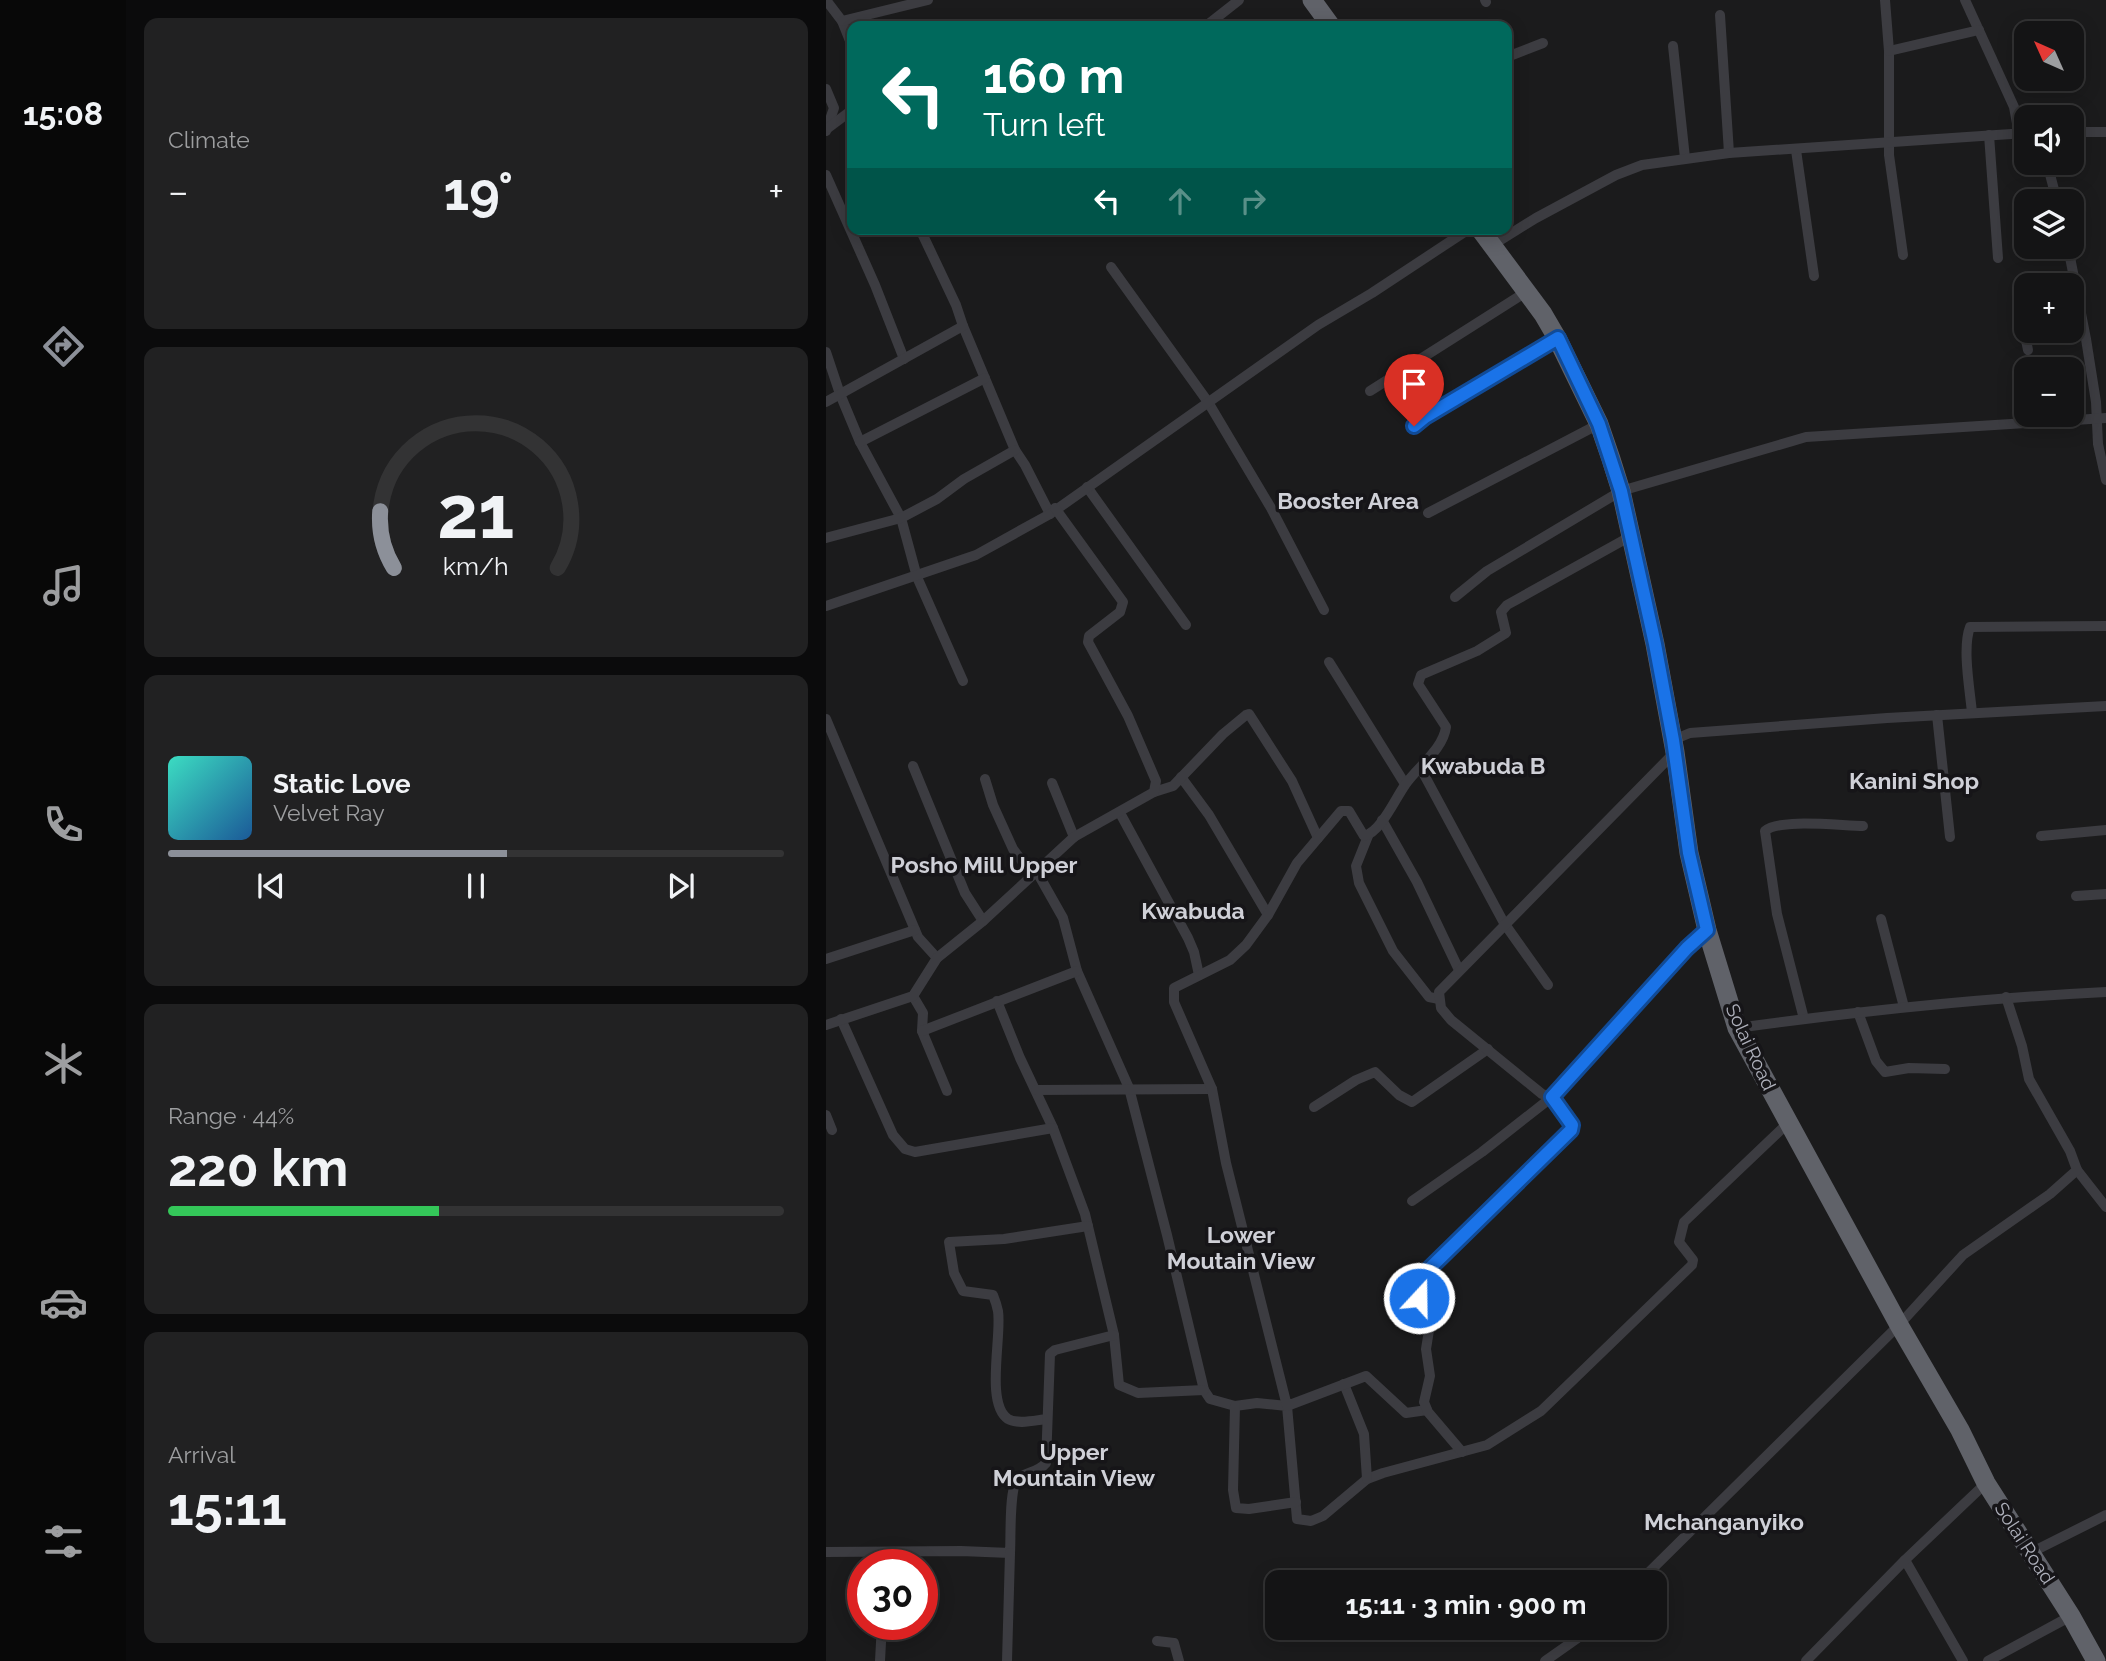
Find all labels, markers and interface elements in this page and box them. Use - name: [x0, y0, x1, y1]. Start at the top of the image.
- north arrow: [2014, 21, 2084, 91]
- map controls: [2014, 21, 2084, 427]
- text: 160 m: [983, 47, 1124, 104]
- icon: left: [868, 49, 959, 140]
- text: 15:08: [23, 95, 103, 132]
- button: sound: [2014, 105, 2084, 175]
- text: Turn left: [983, 106, 1105, 143]
- text: Climate: [168, 126, 250, 153]
- text: 19°: [444, 161, 513, 222]
- text: −: [168, 169, 188, 214]
- text: +: [768, 169, 784, 214]
- icon: left: [1088, 182, 1126, 220]
- icon: ahead: [1161, 182, 1199, 220]
- icon: right: [1234, 182, 1272, 220]
- button: layers: [2014, 189, 2084, 259]
- button: +: [2014, 273, 2084, 343]
- icon: directions: [39, 322, 88, 371]
- pin: [1384, 354, 1444, 426]
- button: −: [2014, 357, 2084, 427]
- icon: arrive: [1395, 365, 1433, 403]
- text: 21: [437, 470, 515, 555]
- district label: Booster Area: [1277, 487, 1419, 514]
- text: km/h: [443, 551, 509, 581]
- icon: music: [39, 561, 88, 610]
- district label: Kwabuda B: [1421, 752, 1545, 779]
- district label: Kanini Shop: [1849, 767, 1979, 794]
- text: Static Love: [273, 769, 411, 799]
- text: Velvet Ray: [273, 799, 385, 826]
- icon: phone: [39, 800, 88, 849]
- district label: Posho Mill Upper: [891, 851, 1078, 878]
- icon: previous: [252, 867, 290, 905]
- icon: pause: [457, 867, 495, 905]
- icon: next: [662, 867, 700, 905]
- district label: Kwabuda: [1141, 897, 1245, 924]
- street label: Solai Road: [1721, 1000, 1781, 1094]
- icon: climate: [39, 1039, 88, 1088]
- text: Range · 44%: [168, 1102, 294, 1129]
- text: 220 km: [168, 1137, 349, 1198]
- district label: Lower Moutain View: [1167, 1221, 1316, 1274]
- position arrow: [1382, 1261, 1456, 1335]
- icon: car: [39, 1278, 88, 1327]
- district label: Upper Mountain View: [993, 1438, 1156, 1491]
- text: Arrival: [168, 1441, 235, 1468]
- text: 15:11: [168, 1476, 287, 1537]
- street label: Solai Road: [1990, 1498, 2060, 1588]
- district label: Mchanganyiko: [1644, 1508, 1804, 1535]
- icon: filters: [39, 1517, 88, 1566]
- speed limit sign: 30: [847, 1549, 938, 1640]
- text: 15:11 · 3 min · 900 m: [1346, 1590, 1587, 1620]

